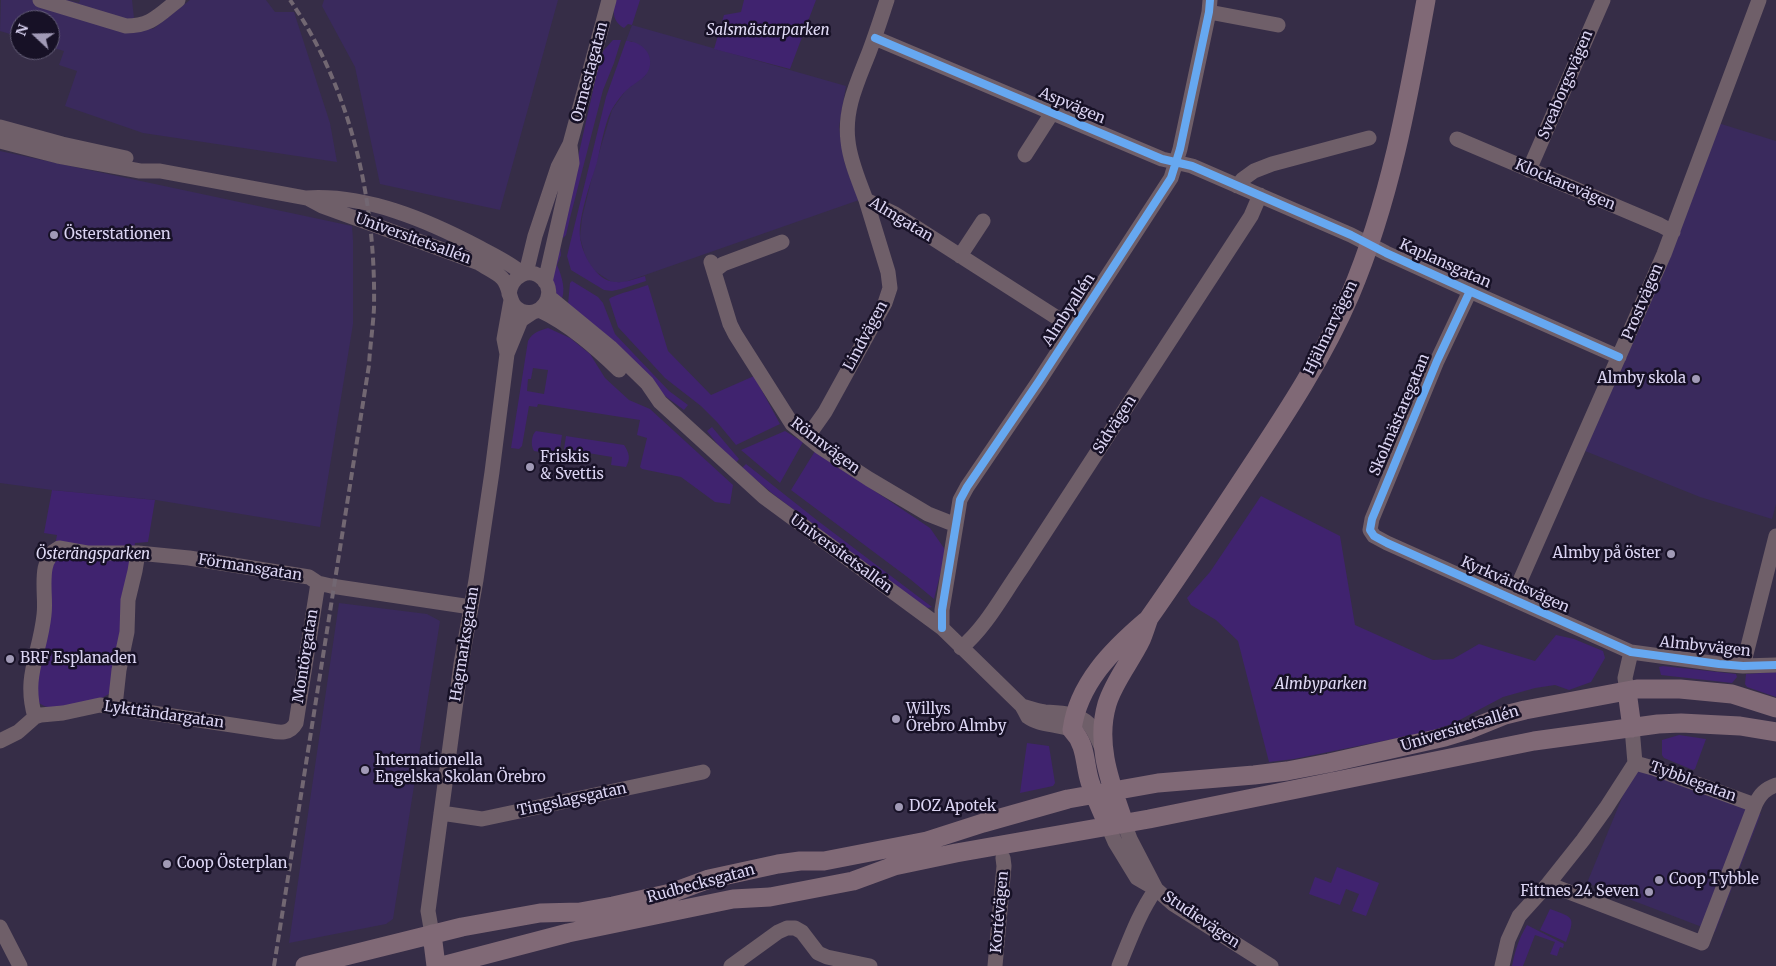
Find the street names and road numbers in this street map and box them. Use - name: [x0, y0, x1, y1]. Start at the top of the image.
- street label: Ormestagatan: [568, 20, 612, 124]
- street label: Sveaborgsvägen: [1535, 28, 1597, 142]
- street label: Aspvägen: [1036, 84, 1108, 128]
- street label: Klockarevägen: [1512, 156, 1618, 214]
- street label: Almgatan: [866, 194, 936, 246]
- street label: Universitetsallén: [353, 210, 473, 268]
- street label: Kaplansgatan: [1396, 236, 1494, 292]
- street label: Prostvägen: [1619, 261, 1667, 343]
- street label: Almbyallén: [1039, 270, 1099, 350]
- street label: Hjälmarvägen: [1300, 278, 1362, 378]
- street label: Lindvägen: [840, 298, 892, 374]
- street label: Skolmästaregatan: [1366, 351, 1434, 479]
- street label: Sidvägen: [1090, 393, 1140, 457]
- street label: Rönnvägen: [787, 414, 863, 478]
- street label: Universitetsallén: [786, 511, 896, 597]
- street label: Förmansgatan: [197, 551, 303, 585]
- street label: Kyrkvärdsvägen: [1458, 553, 1572, 617]
- street label: Hagmarksgatan: [447, 585, 483, 703]
- street label: Montörgatan: [290, 608, 322, 704]
- street label: Almbyvägen: [1659, 633, 1751, 661]
- street label: Lykttändargatan: [103, 698, 225, 732]
- street label: Universitetsallén: [1399, 703, 1521, 755]
- street label: Tybblegatan: [1647, 758, 1739, 806]
- street label: Tingslagsgatan: [516, 780, 628, 820]
- street label: Rudbecksgatan: [645, 861, 757, 907]
- street label: Kortévägen: [987, 870, 1013, 954]
- street label: Studievägen: [1159, 888, 1243, 952]

